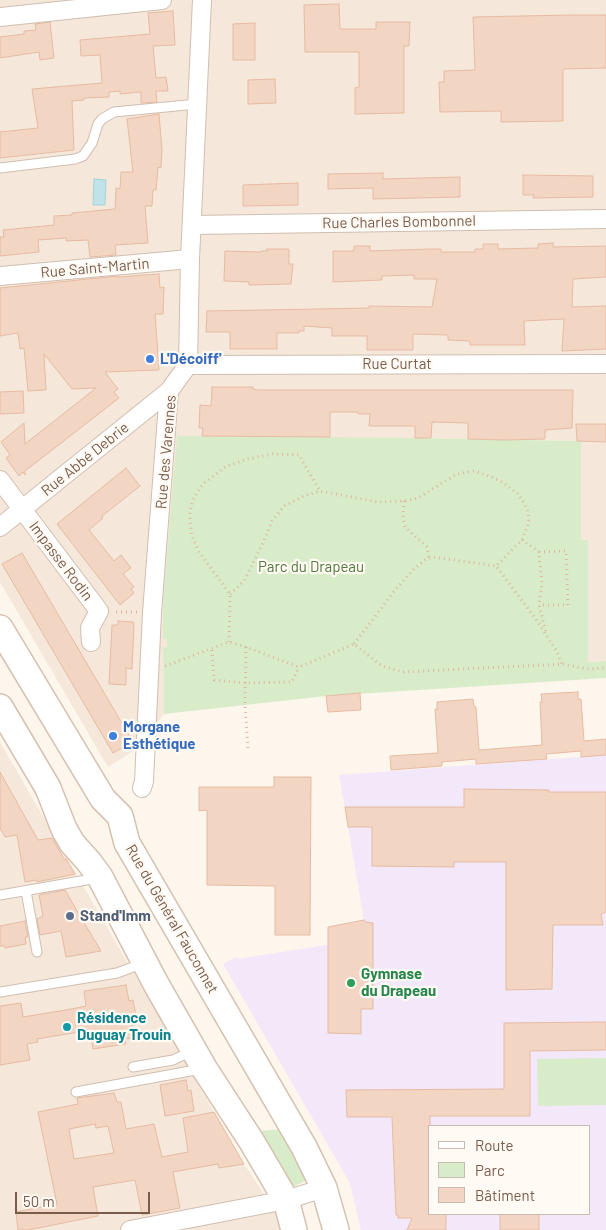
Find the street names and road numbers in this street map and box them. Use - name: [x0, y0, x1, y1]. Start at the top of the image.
- street label: Rue Charles Bombonnel: [322, 212, 476, 232]
- street label: Rue Saint-Martin: [40, 254, 150, 282]
- street label: Rue Curtat: [362, 355, 432, 373]
- street label: Rue des Varennes: [152, 394, 180, 510]
- street label: Rue Abbé Debrie: [38, 418, 132, 500]
- street label: Impasse Rodin: [25, 518, 97, 604]
- street label: Rue du Général Fauconnet: [122, 841, 222, 997]

